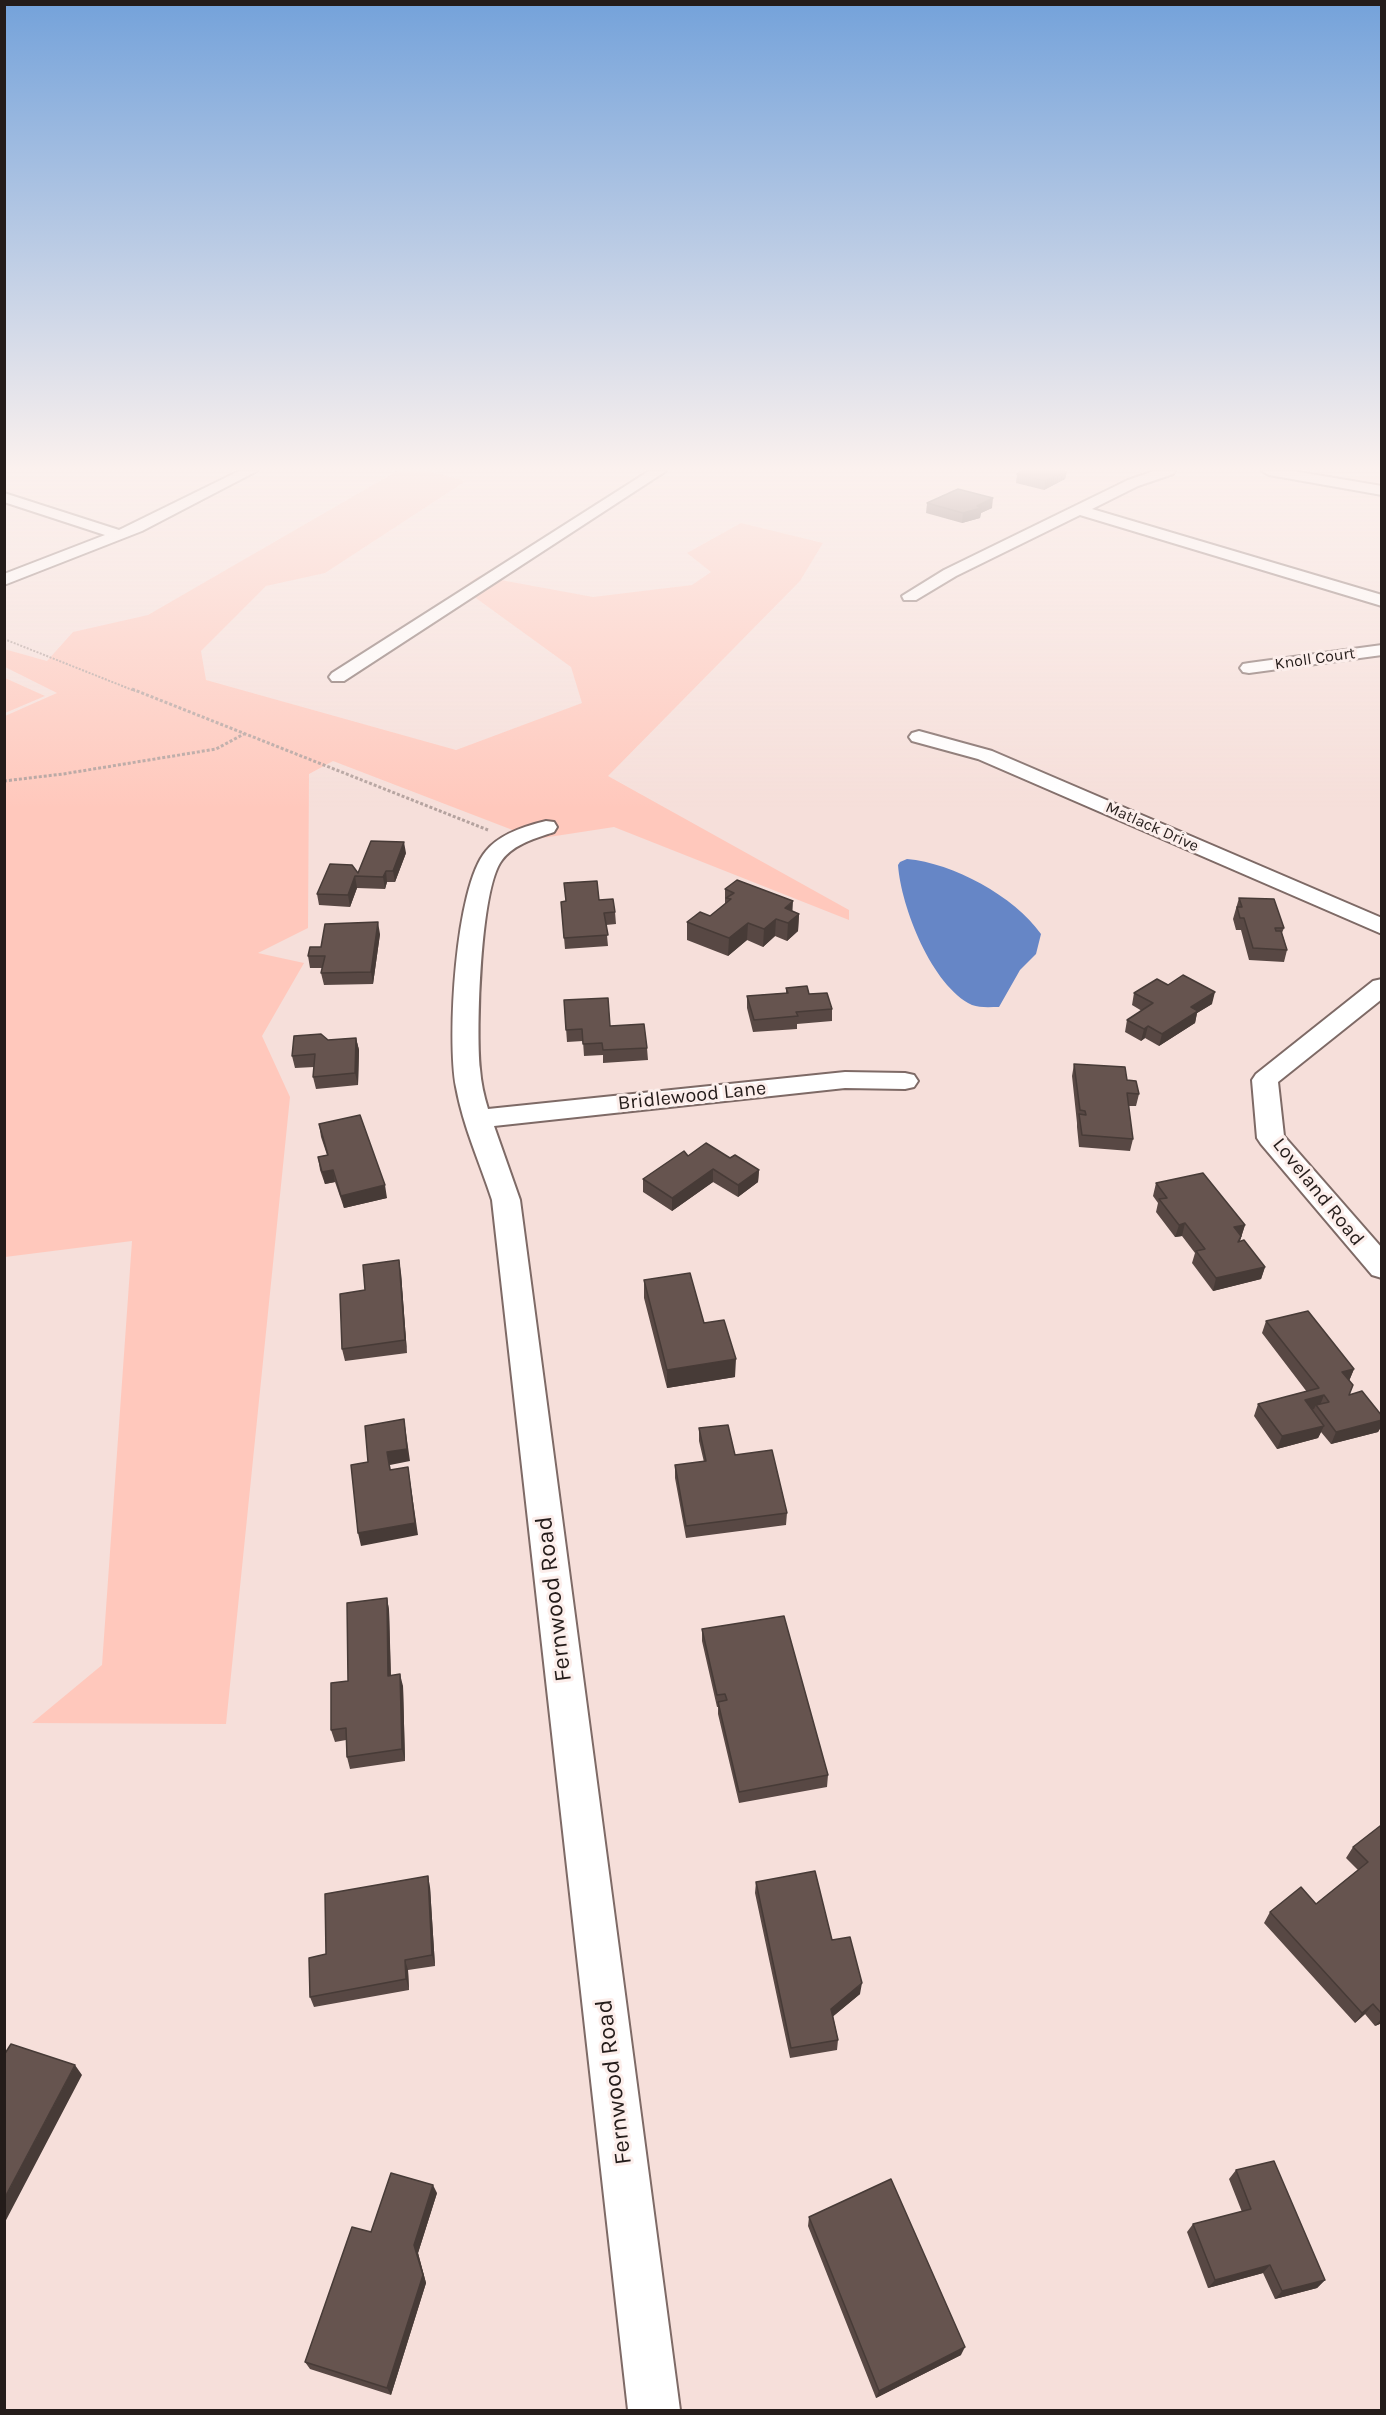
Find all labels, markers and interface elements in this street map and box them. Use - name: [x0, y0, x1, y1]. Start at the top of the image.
- street label: Knoll Court: [1274, 644, 1356, 674]
- street label: Matlack Drive: [1102, 798, 1202, 856]
- street label: Bridlewood Lane: [617, 1076, 767, 1116]
- street label: Loveland Road: [1267, 1133, 1369, 1251]
- street label: Fernwood Road: [530, 1515, 578, 1683]
- street label: Fernwood Road: [590, 1998, 638, 2166]

